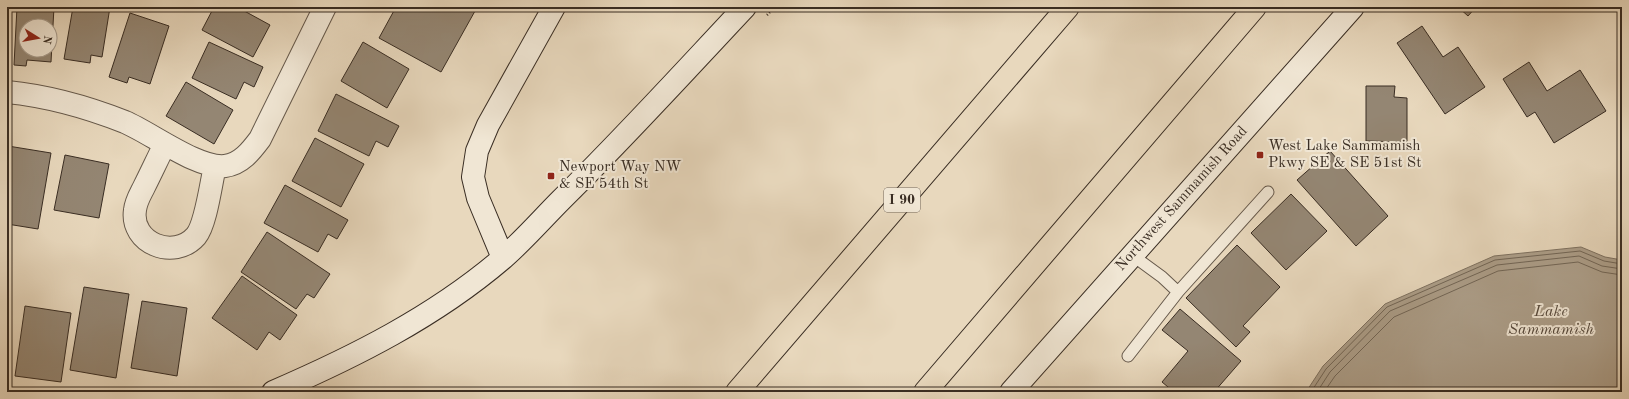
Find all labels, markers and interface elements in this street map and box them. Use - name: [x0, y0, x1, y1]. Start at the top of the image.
- north arrow: [18, 18, 58, 58]
- text: N: [40, 34, 53, 45]
- street label: Northwest Sammamish Road: [1113, 124, 1251, 274]
- place label: West Lake Sammamish Pkwy SE & SE 51st St: [1268, 139, 1421, 171]
- marker: West Lake Sammamish Pkwy SE & SE 51st St: [1255, 150, 1265, 160]
- place label: Newport Way NW & SE 54th St: [559, 160, 682, 192]
- marker: Newport Way NW & SE 54th St: [546, 171, 556, 181]
- road number: I 90: [884, 188, 920, 212]
- water label: Lake Sammamish: [1508, 304, 1594, 338]

